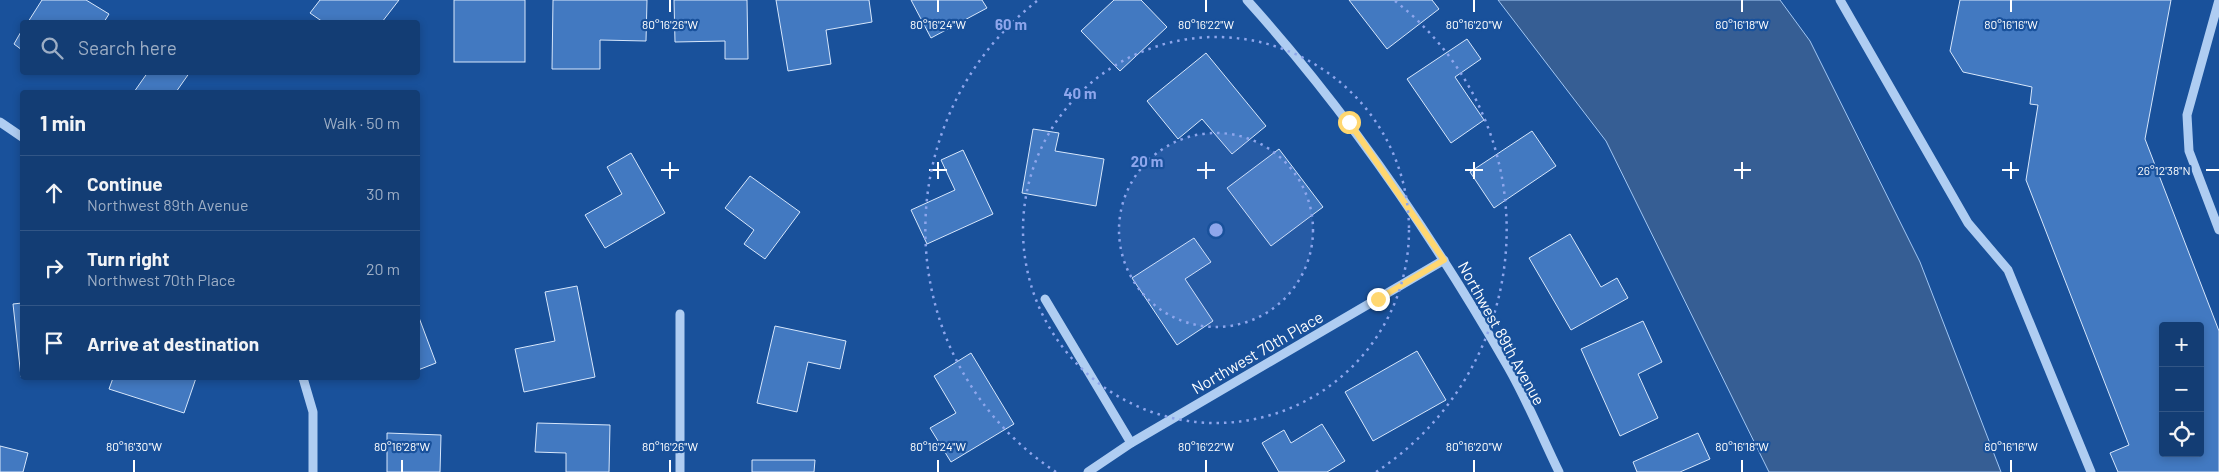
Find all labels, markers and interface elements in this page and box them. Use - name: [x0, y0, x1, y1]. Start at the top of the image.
- text: 60 m: [995, 15, 1027, 33]
- text: 80°16'26"W: [642, 17, 698, 31]
- text: 80°16'24"W: [910, 17, 967, 31]
- text: 80°16'22"W: [1178, 17, 1235, 31]
- text: 80°16'20"W: [1446, 17, 1503, 31]
- text: 80°16'18"W: [1715, 17, 1769, 31]
- text: 80°16'16"W: [1984, 17, 2038, 31]
- search box: [20, 20, 420, 75]
- icon: search: [38, 34, 66, 62]
- text: Search here: [78, 36, 177, 59]
- text: 40 m: [1063, 84, 1097, 102]
- text: 1 min: [40, 110, 86, 135]
- route start: [1338, 111, 1361, 134]
- text: Walk · 50 m: [323, 113, 400, 132]
- text: 20 m: [1131, 152, 1163, 170]
- text: 26°12'38"N: [2137, 163, 2191, 177]
- text: Continue: [87, 172, 163, 195]
- icon: ahead: [40, 179, 68, 207]
- text: 30 m: [366, 184, 400, 203]
- text: Northwest 89th Avenue: [87, 195, 248, 214]
- centre of rings: [1207, 221, 1225, 239]
- text: Turn right: [87, 247, 169, 270]
- icon: right: [40, 254, 68, 282]
- street label: Northwest 89th Avenue: [1455, 258, 1549, 408]
- text: 20 m: [366, 259, 400, 278]
- text: Northwest 70th Place: [87, 270, 236, 289]
- route end: [1367, 288, 1390, 311]
- street label: Northwest 70th Place: [1188, 307, 1326, 397]
- map controls: [2159, 322, 2204, 457]
- button: +: [2159, 322, 2204, 367]
- icon: arrive: [40, 329, 68, 357]
- text: Arrive at destination: [87, 332, 259, 355]
- button: −: [2159, 367, 2204, 412]
- button: locate: [2159, 412, 2204, 457]
- text: 80°16'30"W: [106, 439, 163, 453]
- text: 80°16'28"W: [374, 439, 430, 453]
- text: 80°16'26"W: [642, 439, 698, 453]
- text: 80°16'24"W: [910, 439, 967, 453]
- text: 80°16'22"W: [1178, 439, 1235, 453]
- text: 80°16'20"W: [1446, 439, 1503, 453]
- text: 80°16'18"W: [1715, 439, 1769, 453]
- text: 80°16'16"W: [1984, 439, 2038, 453]

